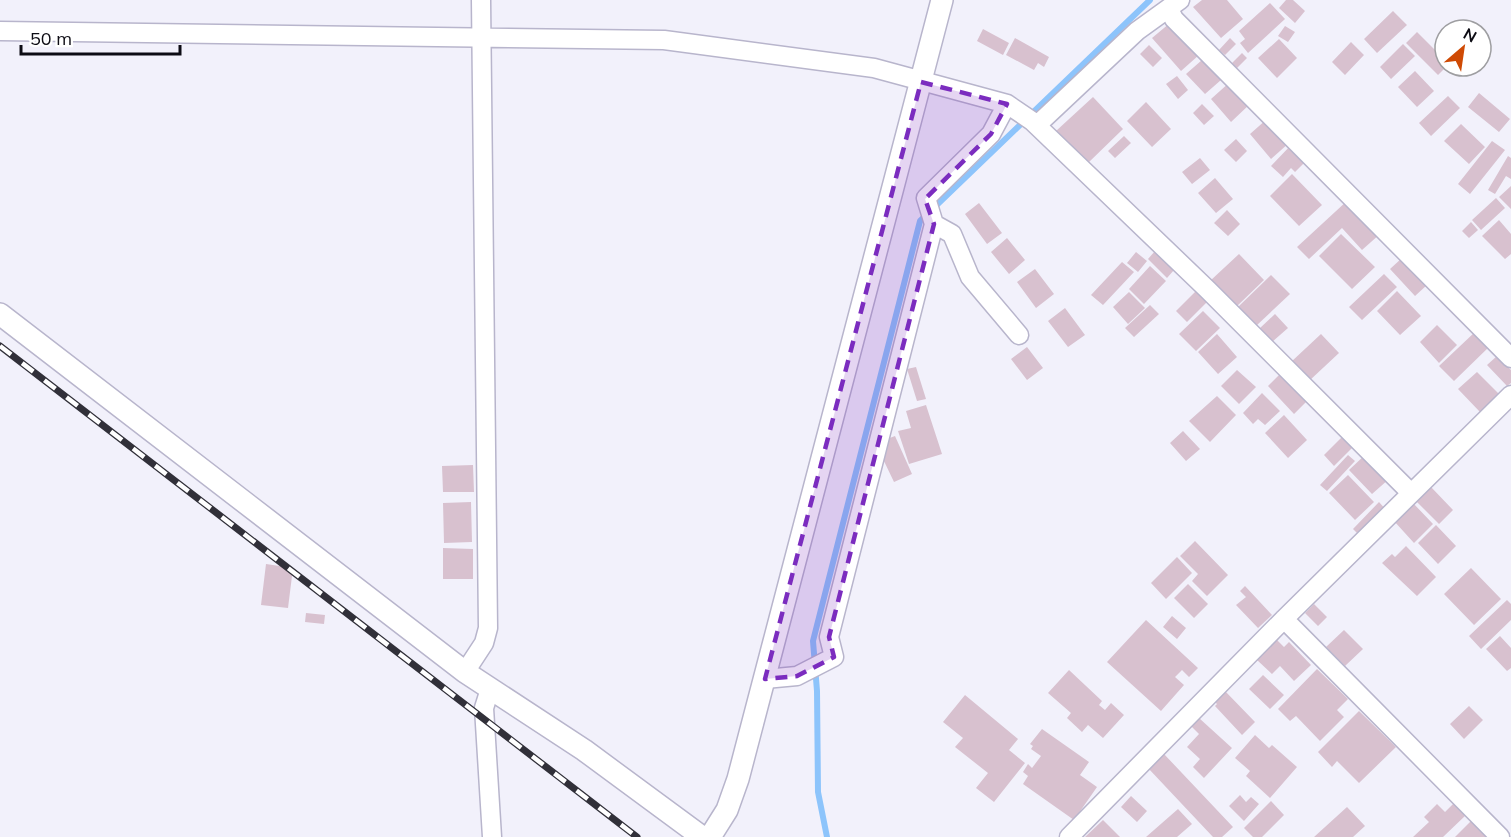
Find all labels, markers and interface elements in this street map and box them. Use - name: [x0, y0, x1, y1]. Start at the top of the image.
- scale bar: [21, 18, 180, 56]
- north arrow: [1433, 18, 1493, 78]
- text: N: [1460, 23, 1480, 47]
- text: 50 m: [30, 27, 72, 50]

